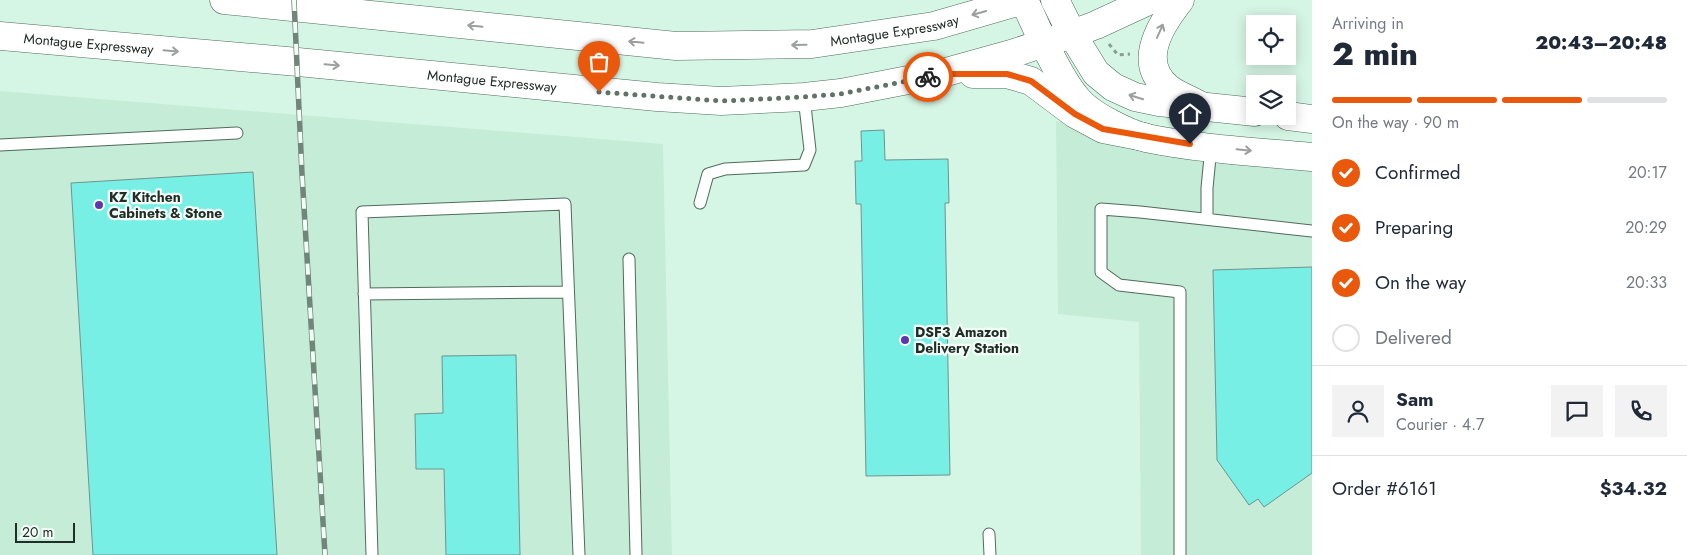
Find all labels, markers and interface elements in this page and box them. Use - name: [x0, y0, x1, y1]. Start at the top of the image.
- one-way arrow: [971, 8, 987, 18]
- street label: Montague Expressway: [829, 9, 962, 51]
- text: Arriving in: [1332, 12, 1404, 35]
- map controls: [1246, 15, 1296, 125]
- button: locate: [1246, 15, 1296, 65]
- one-way arrow: [467, 21, 483, 31]
- one-way arrow: [1155, 24, 1165, 39]
- street label: Montague Expressway: [23, 28, 155, 59]
- text: 20:43–20:48: [1535, 29, 1667, 56]
- text: 2 min: [1332, 31, 1418, 77]
- one-way arrow: [629, 37, 645, 47]
- one-way arrow: [791, 40, 807, 49]
- pin: [578, 41, 620, 92]
- one-way arrow: [162, 46, 178, 56]
- icon: bag: [585, 48, 613, 76]
- courier: [903, 52, 953, 102]
- one-way arrow: [324, 61, 340, 70]
- icon: bike: [914, 63, 942, 91]
- street label: Montague Expressway: [426, 65, 559, 97]
- button: layers: [1246, 75, 1296, 125]
- one-way arrow: [1128, 91, 1144, 101]
- pin: [1169, 93, 1211, 144]
- icon: home: [1176, 100, 1204, 128]
- text: On the way · 90 m: [1332, 111, 1459, 134]
- one-way arrow: [1236, 145, 1252, 155]
- icon: check: [1332, 159, 1360, 187]
- text: Confirmed: [1375, 159, 1461, 186]
- text: 20:17: [1628, 161, 1667, 184]
- place label: KZ Kitchen Cabinets & Stone: [109, 187, 222, 223]
- marker: KZ Kitchen Cabinets & Stone: [93, 199, 105, 211]
- icon: check: [1332, 214, 1360, 242]
- text: Preparing: [1375, 214, 1453, 241]
- text: 20:29: [1625, 216, 1667, 239]
- icon: check: [1332, 269, 1360, 297]
- text: On the way: [1375, 269, 1466, 296]
- text: 20:33: [1626, 271, 1667, 294]
- place label: DSF3 Amazon Delivery Station: [915, 322, 1019, 358]
- text: Delivered: [1375, 324, 1452, 351]
- marker: DSF3 Amazon Delivery Station: [899, 334, 911, 346]
- button: person: [1332, 385, 1384, 437]
- button: chat: [1551, 385, 1603, 437]
- button: phone: [1615, 385, 1667, 437]
- text: Sam: [1396, 386, 1434, 413]
- text: Courier · 4.7: [1396, 413, 1484, 436]
- text: Order #6161: [1332, 475, 1437, 502]
- text: $34.32: [1600, 475, 1667, 502]
- scale bar: [15, 520, 75, 543]
- text: 20 m: [22, 522, 54, 542]

